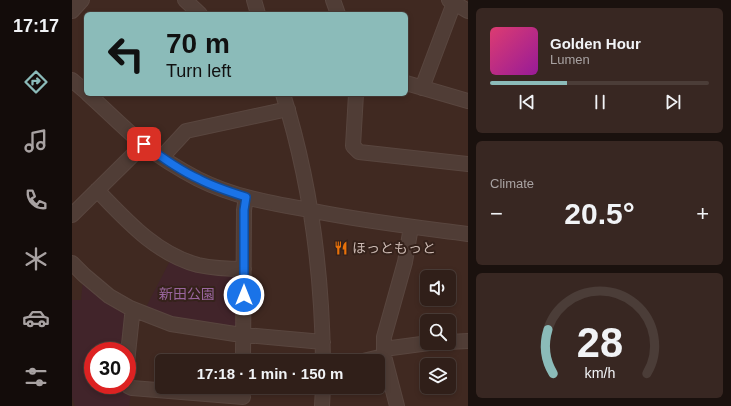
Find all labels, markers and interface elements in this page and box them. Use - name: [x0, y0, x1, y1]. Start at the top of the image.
- text: 17:17: [13, 16, 59, 36]
- icon: left: [100, 28, 152, 80]
- text: 70 m: [166, 28, 230, 59]
- text: Golden Hour: [550, 35, 641, 52]
- text: Lumen: [550, 52, 590, 67]
- text: Turn left: [166, 61, 231, 81]
- icon: directions: [22, 68, 50, 96]
- icon: previous: [516, 91, 538, 113]
- icon: pause: [589, 91, 611, 113]
- icon: next: [662, 91, 684, 113]
- icon: music: [22, 127, 50, 155]
- pin: [127, 127, 161, 161]
- icon: arrive: [133, 133, 155, 155]
- text: Climate: [490, 176, 534, 191]
- icon: phone: [22, 186, 50, 214]
- text: 20.5°: [564, 197, 635, 230]
- text: −: [490, 201, 503, 226]
- text: +: [696, 201, 709, 226]
- restaurant icon: ほっともっと: [333, 240, 349, 256]
- place label: ほっともっと: [352, 240, 436, 256]
- icon: climate: [22, 245, 50, 273]
- map controls: [420, 270, 456, 394]
- button: sound: [420, 270, 456, 306]
- position arrow: [223, 274, 265, 316]
- park label: 新田公園: [159, 286, 215, 302]
- icon: car: [22, 304, 50, 332]
- button: search: [420, 314, 456, 350]
- text: 28: [576, 318, 623, 365]
- speed limit sign: 30: [84, 342, 136, 394]
- button: layers: [420, 358, 456, 394]
- icon: filters: [22, 363, 50, 391]
- text: km/h: [584, 364, 615, 380]
- text: 17:18 · 1 min · 150 m: [197, 365, 343, 382]

